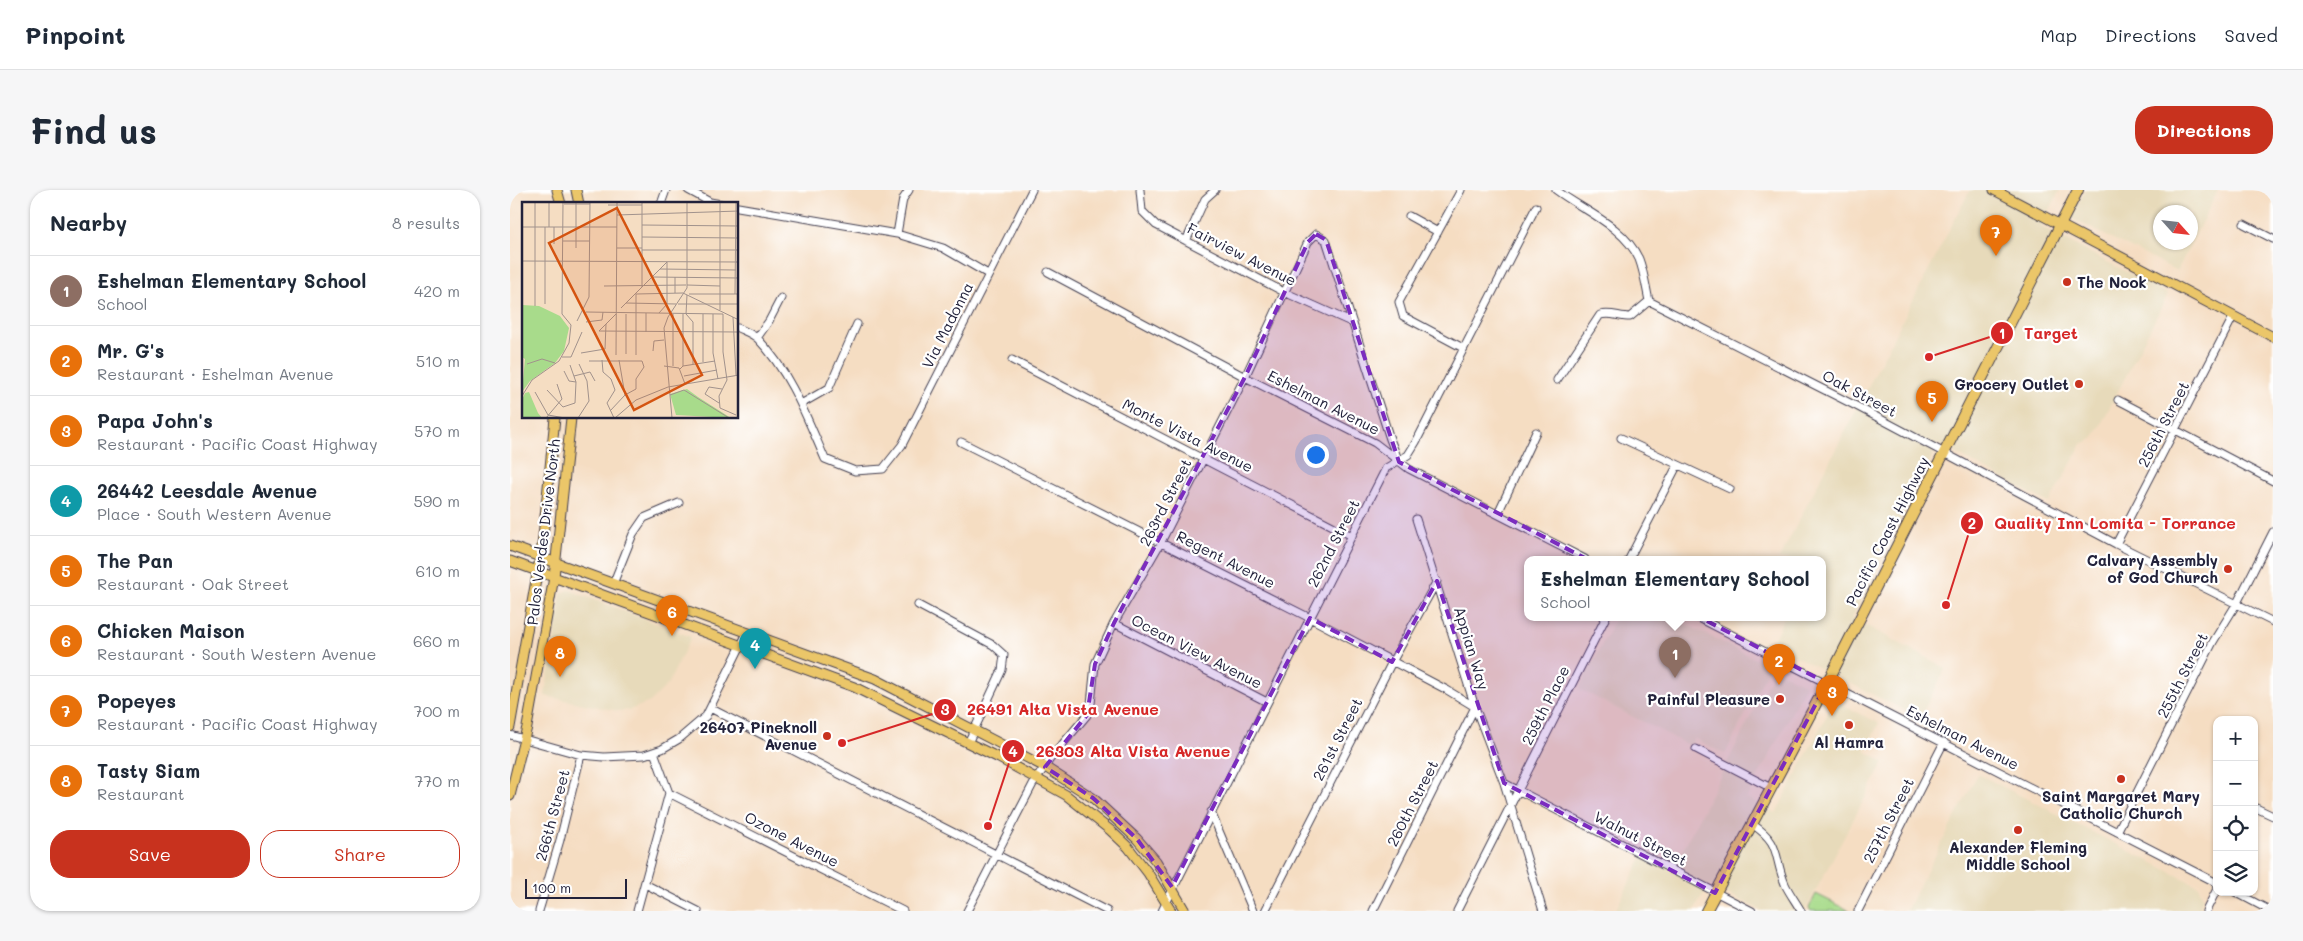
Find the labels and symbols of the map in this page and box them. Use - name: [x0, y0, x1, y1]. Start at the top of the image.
- inset map: [522, 202, 739, 419]
- north arrow: [2153, 205, 2198, 250]
- pin: 7: [1980, 215, 2012, 256]
- street label: Fairview Avenue: [1184, 218, 1300, 290]
- place label: The Nook: [2077, 272, 2147, 292]
- marker: The Nook: [2061, 276, 2073, 288]
- street label: Via Madonna: [917, 279, 977, 371]
- callout: Target: [1989, 318, 2088, 349]
- text: Target: [2024, 322, 2078, 343]
- text: 1: [1999, 323, 2005, 343]
- street label: Eshelman Avenue: [1264, 365, 1384, 439]
- street label: Oak Street: [1819, 365, 1901, 421]
- place label: Grocery Outlet: [1954, 374, 2069, 394]
- marker: Grocery Outlet: [2073, 378, 2085, 390]
- street label: 256th Street: [2133, 378, 2193, 470]
- pin: 5: [1916, 381, 1948, 422]
- street label: Monte Vista Avenue: [1119, 393, 1257, 477]
- street label: Palos Verdes Drive North: [522, 438, 564, 626]
- your location: [1303, 442, 1329, 468]
- street label: Pacific Coast Highway: [1841, 453, 1933, 609]
- street label: 263rd Street: [1134, 455, 1196, 549]
- street label: 262nd Street: [1302, 496, 1364, 590]
- callout: Quality Inn Lomita - Torrance: [1959, 508, 2246, 539]
- text: Quality Inn Lomita - Torrance: [1994, 512, 2236, 533]
- text: 2: [1968, 513, 1976, 533]
- street label: Regent Avenue: [1173, 525, 1279, 593]
- place label: Calvary Assembly of God Church: [2087, 550, 2218, 587]
- marker: Calvary Assembly of God Church: [2222, 563, 2234, 575]
- pin: 6: [656, 595, 688, 636]
- street label: Appian Way: [1450, 604, 1494, 692]
- street label: Ocean View Avenue: [1128, 609, 1266, 693]
- pin: 4: [739, 628, 771, 669]
- street label: 255th Street: [2152, 629, 2212, 721]
- pin: 8: [544, 636, 576, 677]
- pin: 1: [1659, 637, 1691, 678]
- pin: 2: [1763, 644, 1795, 685]
- street label: 259th Place: [1517, 662, 1573, 748]
- pin: 3: [1816, 675, 1848, 716]
- place label: Painful Pleasure: [1647, 689, 1770, 709]
- marker: Painful Pleasure: [1774, 693, 1786, 705]
- callout: 26491 Alta Vista Avenue: [932, 694, 1169, 725]
- street label: 261st Street: [1308, 694, 1366, 784]
- text: 26491 Alta Vista Avenue: [967, 698, 1159, 719]
- text: 3: [940, 699, 950, 719]
- street label: Eshelman Avenue: [1903, 700, 2023, 774]
- place label: 26407 Pineknoll Avenue: [700, 717, 817, 754]
- marker: Al Hamra: [1843, 719, 1855, 731]
- marker: 26407 Pineknoll Avenue: [821, 730, 833, 742]
- place label: Al Hamra: [1814, 732, 1884, 752]
- callout: 26303 Alta Vista Avenue: [1001, 736, 1240, 767]
- text: 26303 Alta Vista Avenue: [1036, 740, 1230, 761]
- text: 4: [1008, 741, 1018, 761]
- street label: 260th Street: [1382, 756, 1442, 850]
- street label: 266th Street: [530, 767, 574, 863]
- marker: Saint Margaret Mary Catholic Church: [2115, 773, 2127, 785]
- street label: 257th Street: [1858, 774, 1918, 866]
- place label: Saint Margaret Mary Catholic Church: [2042, 786, 2200, 823]
- street label: Walnut Street: [1591, 806, 1691, 870]
- street label: Ozone Avenue: [741, 807, 843, 871]
- marker: Alexander Fleming Middle School: [2012, 824, 2024, 836]
- place label: Alexander Fleming Middle School: [1949, 837, 2087, 874]
- scale bar: [525, 876, 628, 899]

